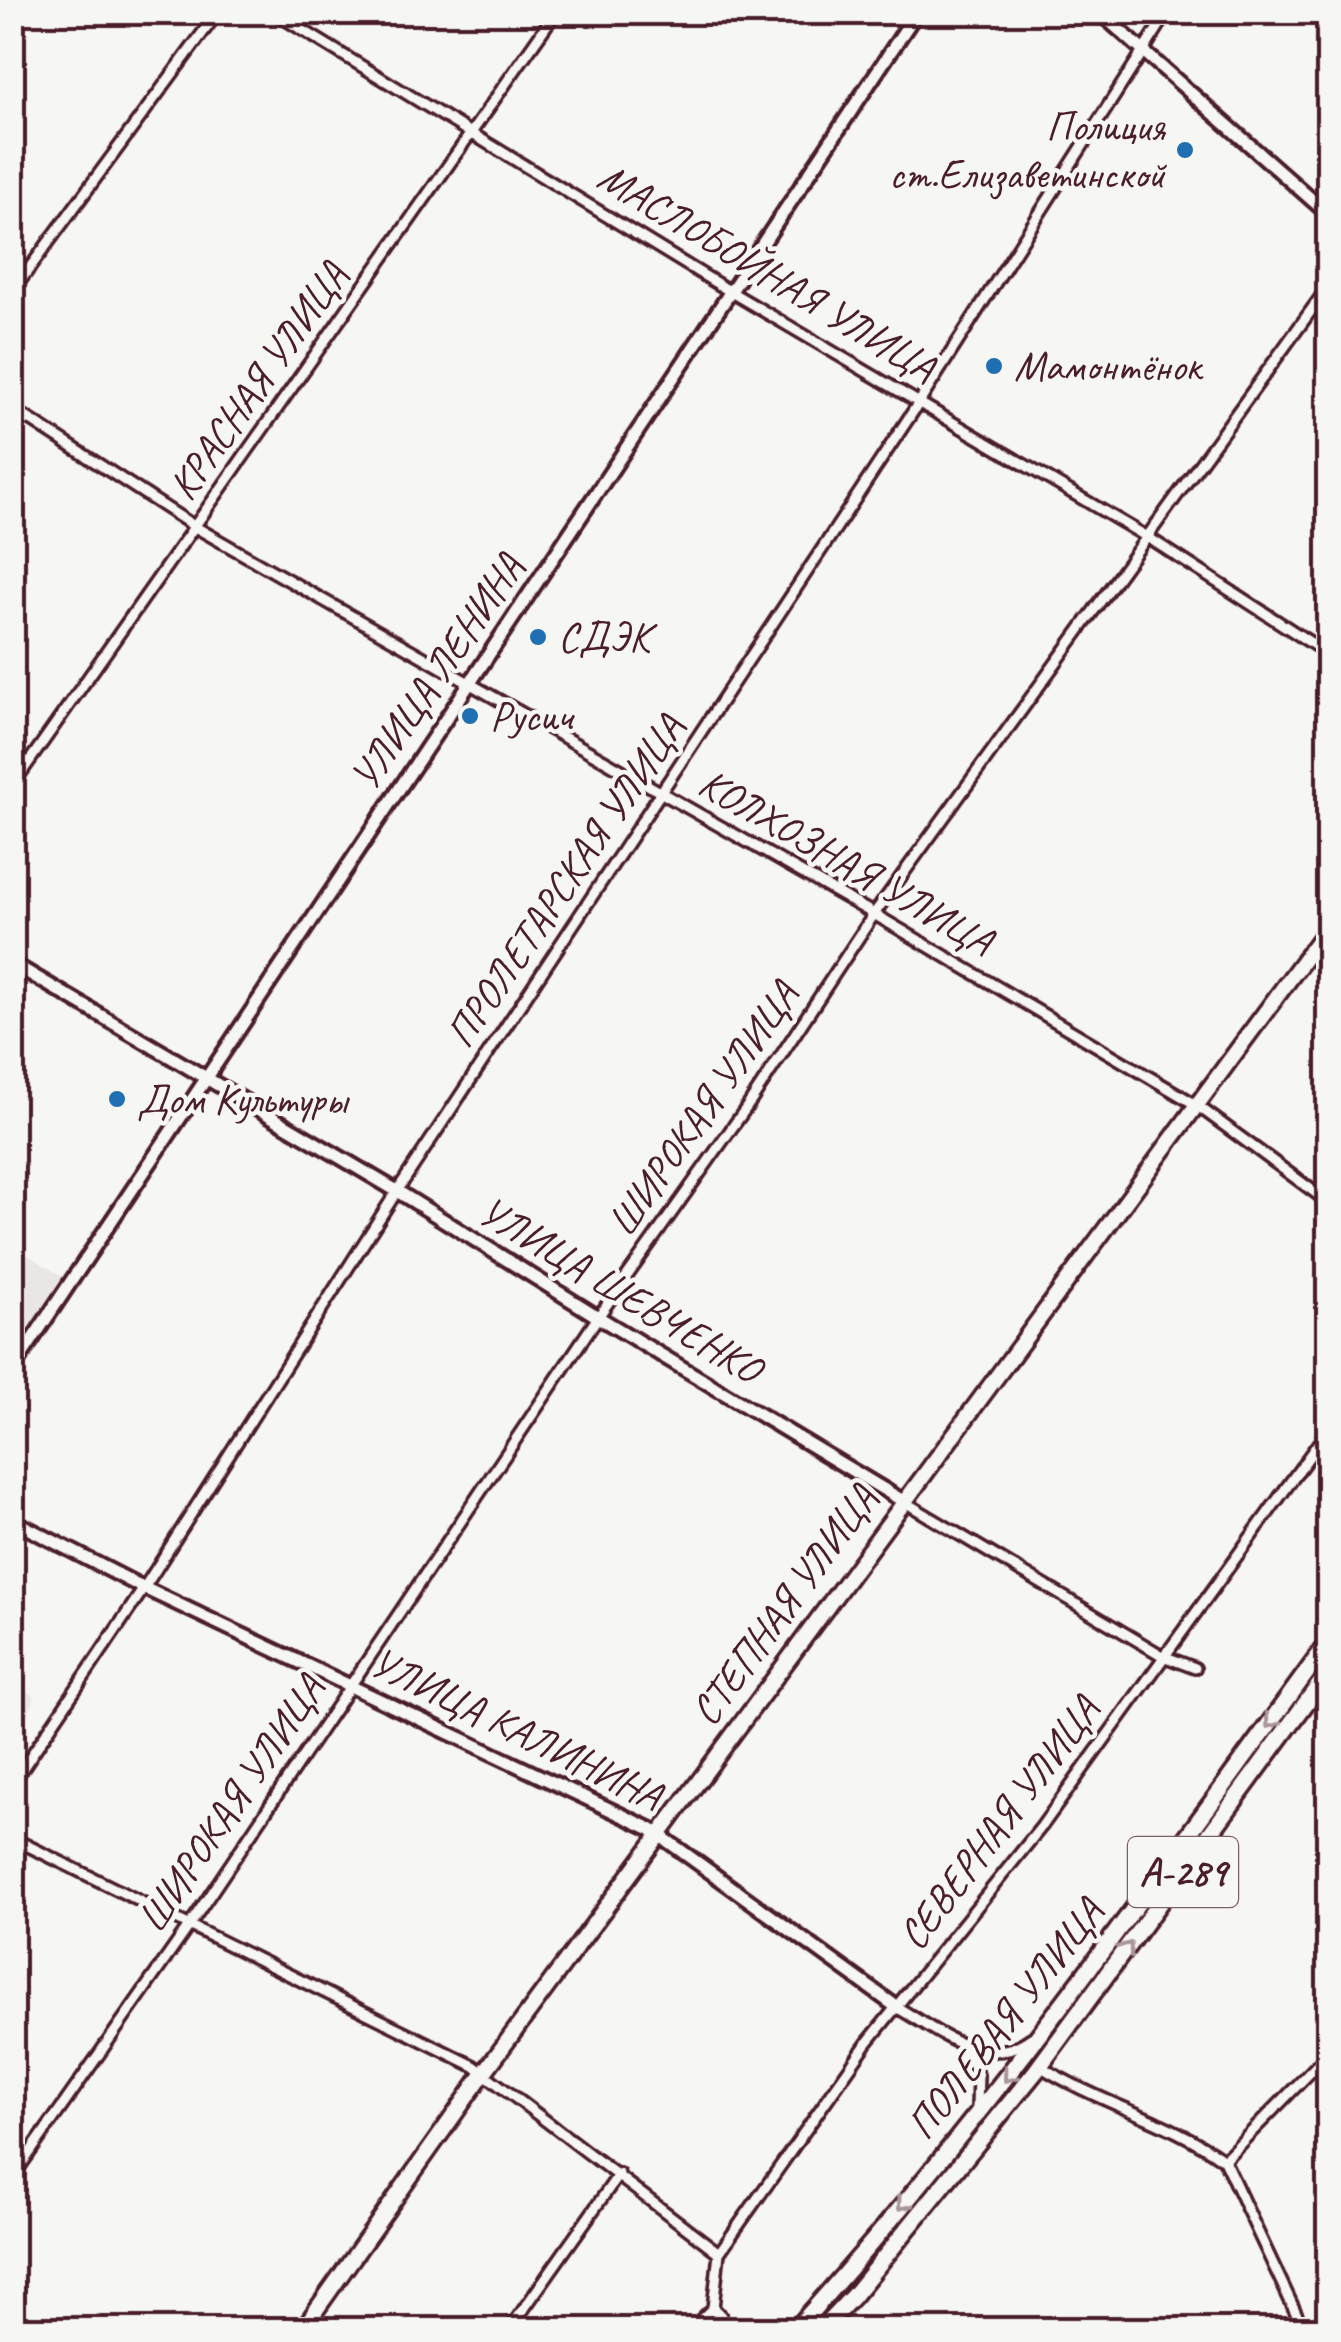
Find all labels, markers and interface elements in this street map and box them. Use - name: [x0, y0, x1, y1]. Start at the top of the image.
- place label: Полиция ст.Елизаветинской: [889, 100, 1167, 201]
- marker: Полиция ст.Елизаветинской: [1174, 139, 1196, 161]
- street label: МАСЛОБОЙНАЯ УЛИЦА: [589, 150, 946, 394]
- street label: КРАСНАЯ УЛИЦА: [156, 251, 360, 510]
- place label: Мамонтёнок: [1014, 340, 1204, 393]
- marker: Мамонтёнок: [983, 355, 1005, 377]
- street label: УЛИЦА ЛЕНИНА: [338, 543, 536, 800]
- place label: СДЭК: [558, 611, 658, 664]
- marker: СДЭК: [527, 626, 549, 648]
- place label: Русич: [490, 690, 575, 743]
- street label: ПРОЛЕТАРСКАЯ УЛИЦА: [434, 704, 697, 1058]
- marker: Русич: [459, 705, 481, 727]
- street label: КОЛХОЗНАЯ УЛИЦА: [689, 756, 1004, 969]
- street label: ШИРОКАЯ УЛИЦА: [596, 970, 811, 1247]
- place label: Дом Культуры: [137, 1073, 350, 1126]
- marker: Дом Культуры: [106, 1088, 128, 1110]
- street label: УЛИЦА ШЕВЧЕНКО: [469, 1185, 775, 1397]
- street label: СТЕПНАЯ УЛИЦА: [679, 1474, 890, 1736]
- street label: УЛИЦА КАЛИНИНА: [362, 1636, 672, 1823]
- street label: ШИРОКАЯ УЛИЦА: [126, 1664, 338, 1943]
- street label: СЕВЕРНАЯ УЛИЦА: [887, 1685, 1113, 1960]
- one-way arrow: [1265, 1711, 1282, 1729]
- road number: А-289: [1128, 1837, 1238, 1907]
- street label: ПОЛЕВАЯ УЛИЦА: [895, 1887, 1117, 2150]
- one-way arrow: [1115, 1941, 1133, 1959]
- one-way arrow: [1003, 2065, 1021, 2083]
- one-way arrow: [896, 2192, 914, 2211]

